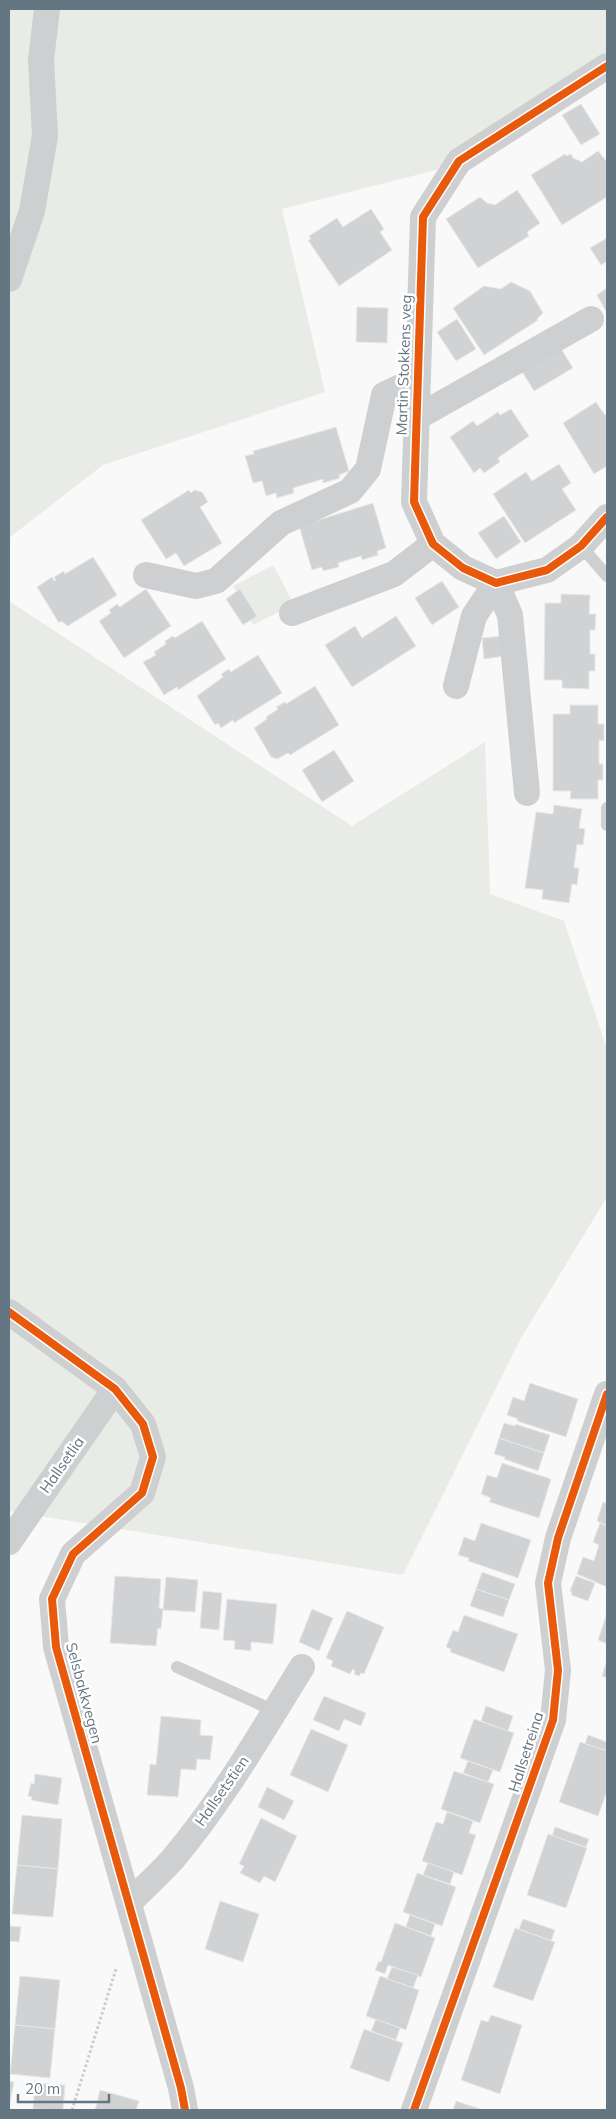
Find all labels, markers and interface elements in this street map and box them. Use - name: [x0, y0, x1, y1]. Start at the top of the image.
- street label: Martin Stokkens veg: [392, 294, 415, 436]
- street label: Hallsetlia: [35, 1433, 88, 1497]
- street label: Selsbakkvegen: [62, 1640, 107, 1745]
- street label: Hallsetreina: [504, 1709, 547, 1794]
- street label: Hallsetstien: [190, 1752, 253, 1830]
- scale bar: [18, 2072, 109, 2104]
- text: 20 m: [25, 2079, 60, 2098]

